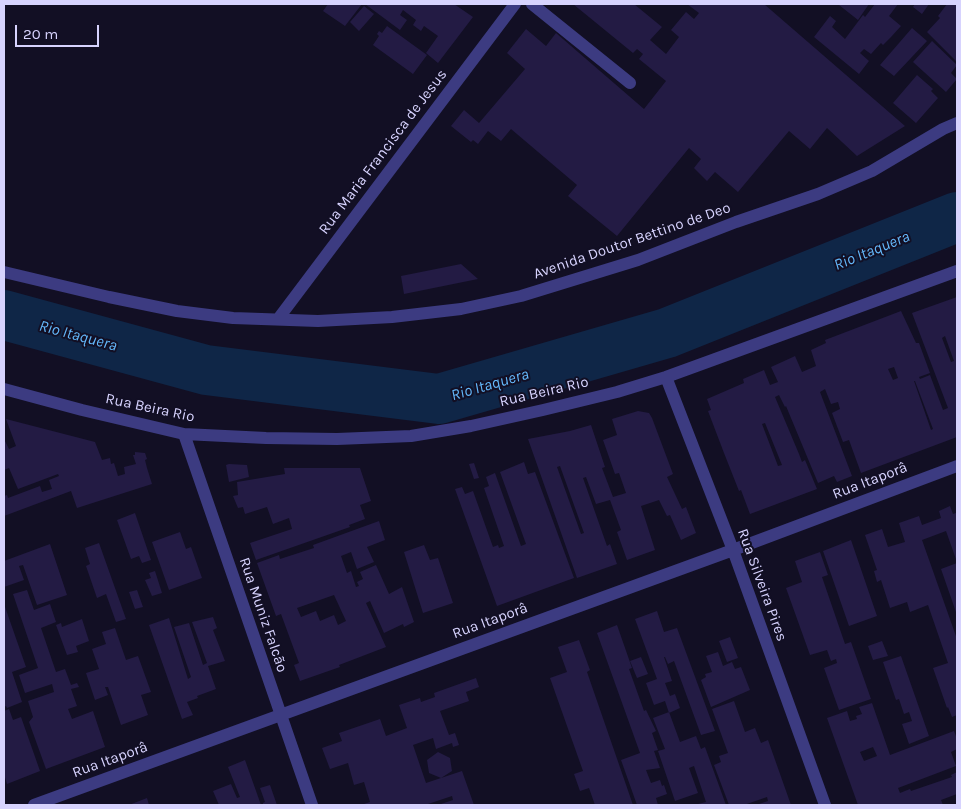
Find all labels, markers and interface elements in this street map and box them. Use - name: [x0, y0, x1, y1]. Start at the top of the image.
- scale bar: [18, 15, 101, 47]
- text: 20 m: [23, 25, 58, 43]
- street label: Rua Maria Francisca de Jesus: [315, 66, 451, 238]
- street label: Avenida Doutor Bettino de Deo: [531, 199, 733, 283]
- water label: Rio Itaquera: [831, 227, 913, 275]
- water label: Rio Itaquera: [37, 316, 119, 356]
- water label: Rio Itaquera: [449, 365, 531, 405]
- street label: Rua Beira Rio: [498, 373, 590, 411]
- street label: Rua Beira Rio: [104, 390, 196, 426]
- street label: Rua Itaporâ: [830, 458, 910, 504]
- street label: Rua Silveira Pires: [733, 526, 791, 644]
- street label: Rua Muniz Falcão: [235, 555, 291, 675]
- street label: Rua Itaporâ: [450, 599, 530, 643]
- street label: Rua Itaporâ: [70, 738, 150, 782]

